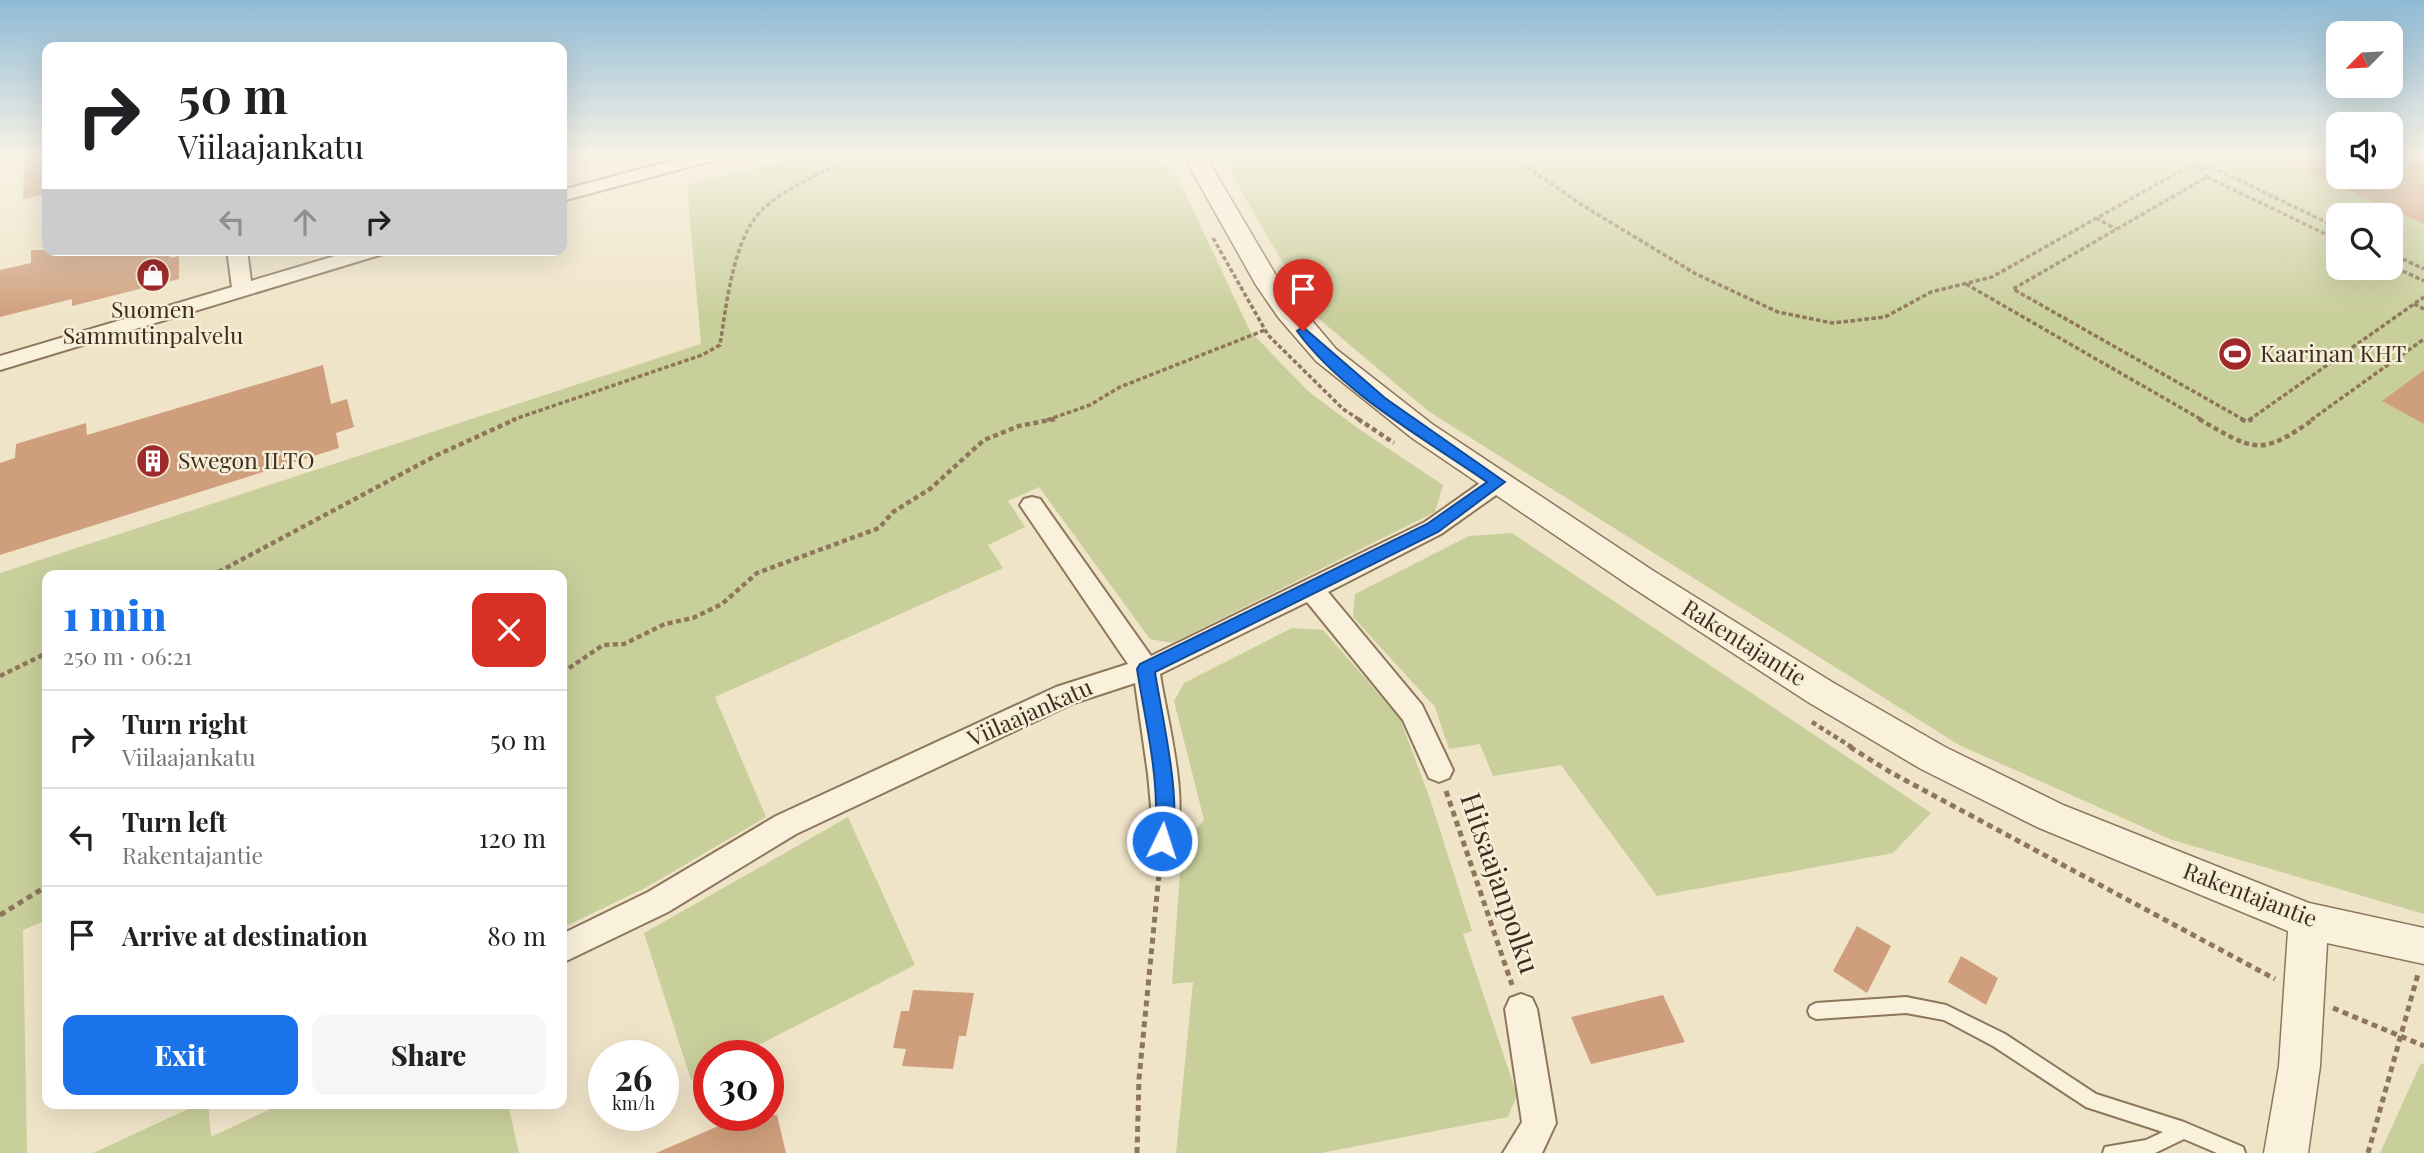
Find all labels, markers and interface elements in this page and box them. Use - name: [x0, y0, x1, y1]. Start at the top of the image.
- north arrow: [2326, 21, 2403, 98]
- map controls: [2326, 21, 2403, 280]
- text: 50 m: [178, 61, 288, 126]
- icon: right: [63, 70, 154, 161]
- button: sound: [2326, 112, 2403, 189]
- text: Viilaajankatu: [178, 124, 364, 167]
- icon: left: [213, 203, 251, 241]
- icon: ahead: [286, 203, 324, 241]
- icon: right: [359, 203, 397, 241]
- button: search: [2326, 203, 2403, 280]
- shop icon: Suomen Sammutinpalvelu: [134, 256, 172, 294]
- pin: [1273, 259, 1333, 331]
- icon: arrive: [1284, 270, 1322, 308]
- place label: Suomen Sammutinpalvelu: [63, 293, 243, 350]
- sports icon: Kaarinan KHT: [2216, 335, 2254, 373]
- place label: Kaarinan KHT: [2260, 337, 2406, 368]
- building icon: Swegon ILTO: [134, 442, 172, 480]
- place label: Swegon ILTO: [178, 444, 315, 475]
- text: 1 min: [63, 586, 167, 642]
- street label: Rakentajantie: [1677, 591, 1813, 692]
- button: close: [472, 593, 546, 667]
- text: 250 m · 06:21: [63, 640, 192, 671]
- street label: Viilaajankatu: [961, 670, 1097, 753]
- text: Turn right: [122, 706, 248, 741]
- icon: right: [63, 720, 101, 758]
- text: 50 m: [490, 722, 546, 757]
- text: Viilaajankatu: [122, 741, 256, 772]
- street label: Hitsaajanpolku: [1453, 787, 1550, 978]
- text: Turn left: [122, 804, 227, 839]
- position arrow: [1125, 804, 1199, 878]
- icon: left: [63, 818, 101, 856]
- text: 120 m: [479, 820, 546, 855]
- text: Rakentajantie: [122, 839, 263, 870]
- street label: Rakentajantie: [2179, 854, 2322, 933]
- icon: arrive: [63, 916, 101, 954]
- text: Arrive at destination: [122, 918, 368, 953]
- text: 80 m: [487, 918, 546, 953]
- button: Exit: [63, 1015, 298, 1095]
- button: Share: [312, 1015, 546, 1095]
- speed limit sign: 30: [693, 1040, 784, 1131]
- text: 26: [615, 1053, 652, 1100]
- text: km/h: [612, 1091, 655, 1115]

